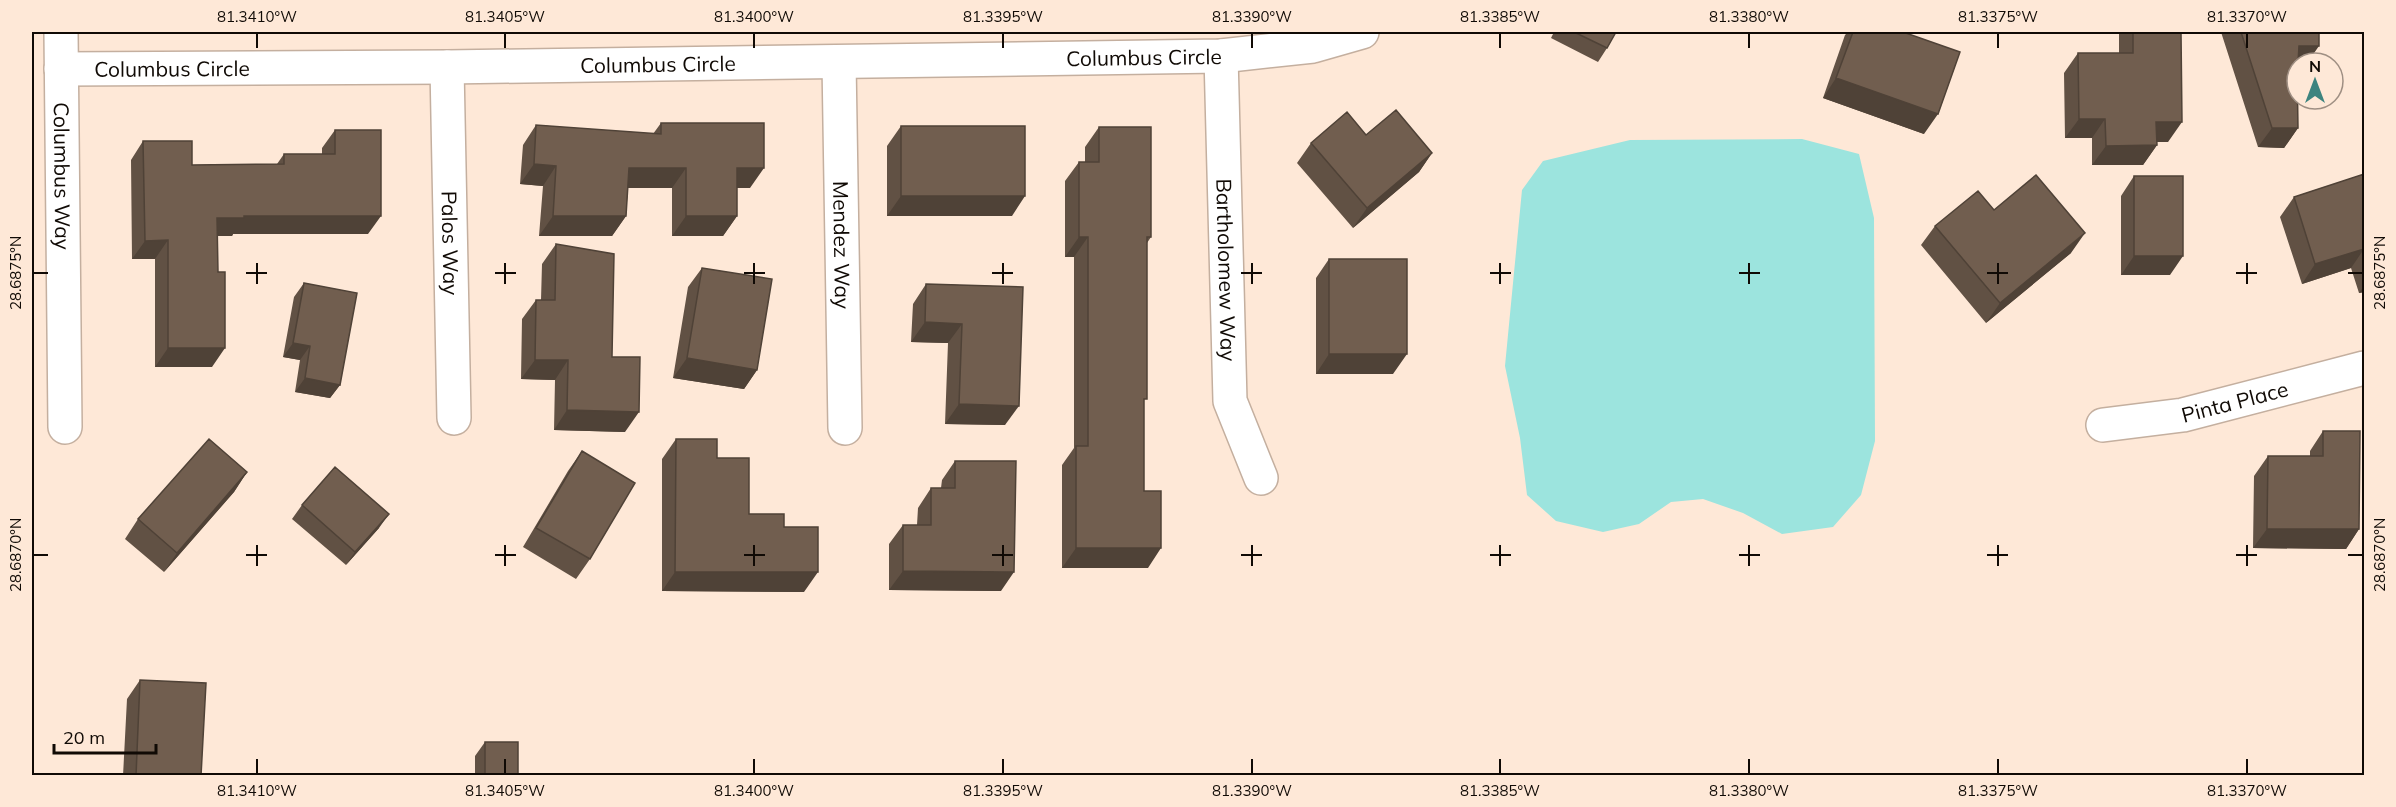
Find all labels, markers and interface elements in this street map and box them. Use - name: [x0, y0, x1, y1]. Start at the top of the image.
- text: 81.3410°W: [217, 7, 297, 26]
- text: 81.3405°W: [465, 7, 545, 26]
- text: 81.3400°W: [714, 7, 794, 26]
- text: 81.3395°W: [963, 7, 1043, 26]
- text: 81.3390°W: [1212, 7, 1292, 26]
- text: 81.3385°W: [1460, 7, 1540, 26]
- text: 81.3380°W: [1709, 7, 1789, 26]
- text: 81.3375°W: [1958, 7, 2038, 26]
- text: 81.3370°W: [2207, 7, 2287, 26]
- street label: Columbus Circle: [1066, 43, 1222, 71]
- street label: Columbus Circle: [580, 50, 736, 78]
- north arrow: [2285, 51, 2345, 111]
- street label: Columbus Circle: [94, 55, 250, 82]
- text: N: [2309, 56, 2321, 76]
- street label: Columbus Way: [49, 102, 76, 250]
- street label: Bartholomew Way: [1211, 178, 1242, 362]
- street label: Mendez Way: [828, 181, 856, 309]
- street label: Palos Way: [436, 190, 465, 295]
- text: 28.6875°N: [6, 236, 25, 310]
- text: 28.6875°N: [2370, 236, 2389, 310]
- street label: Pinta Place: [2178, 375, 2291, 428]
- text: 28.6870°N: [6, 518, 25, 592]
- text: 28.6870°N: [2370, 518, 2389, 592]
- scale bar: [54, 717, 156, 755]
- text: 20 m: [63, 726, 105, 749]
- text: 81.3410°W: [217, 781, 297, 800]
- text: 81.3405°W: [465, 781, 545, 800]
- text: 81.3400°W: [714, 781, 794, 800]
- text: 81.3395°W: [963, 781, 1043, 800]
- text: 81.3390°W: [1212, 781, 1292, 800]
- text: 81.3385°W: [1460, 781, 1540, 800]
- text: 81.3380°W: [1709, 781, 1789, 800]
- text: 81.3375°W: [1958, 781, 2038, 800]
- text: 81.3370°W: [2207, 781, 2287, 800]

